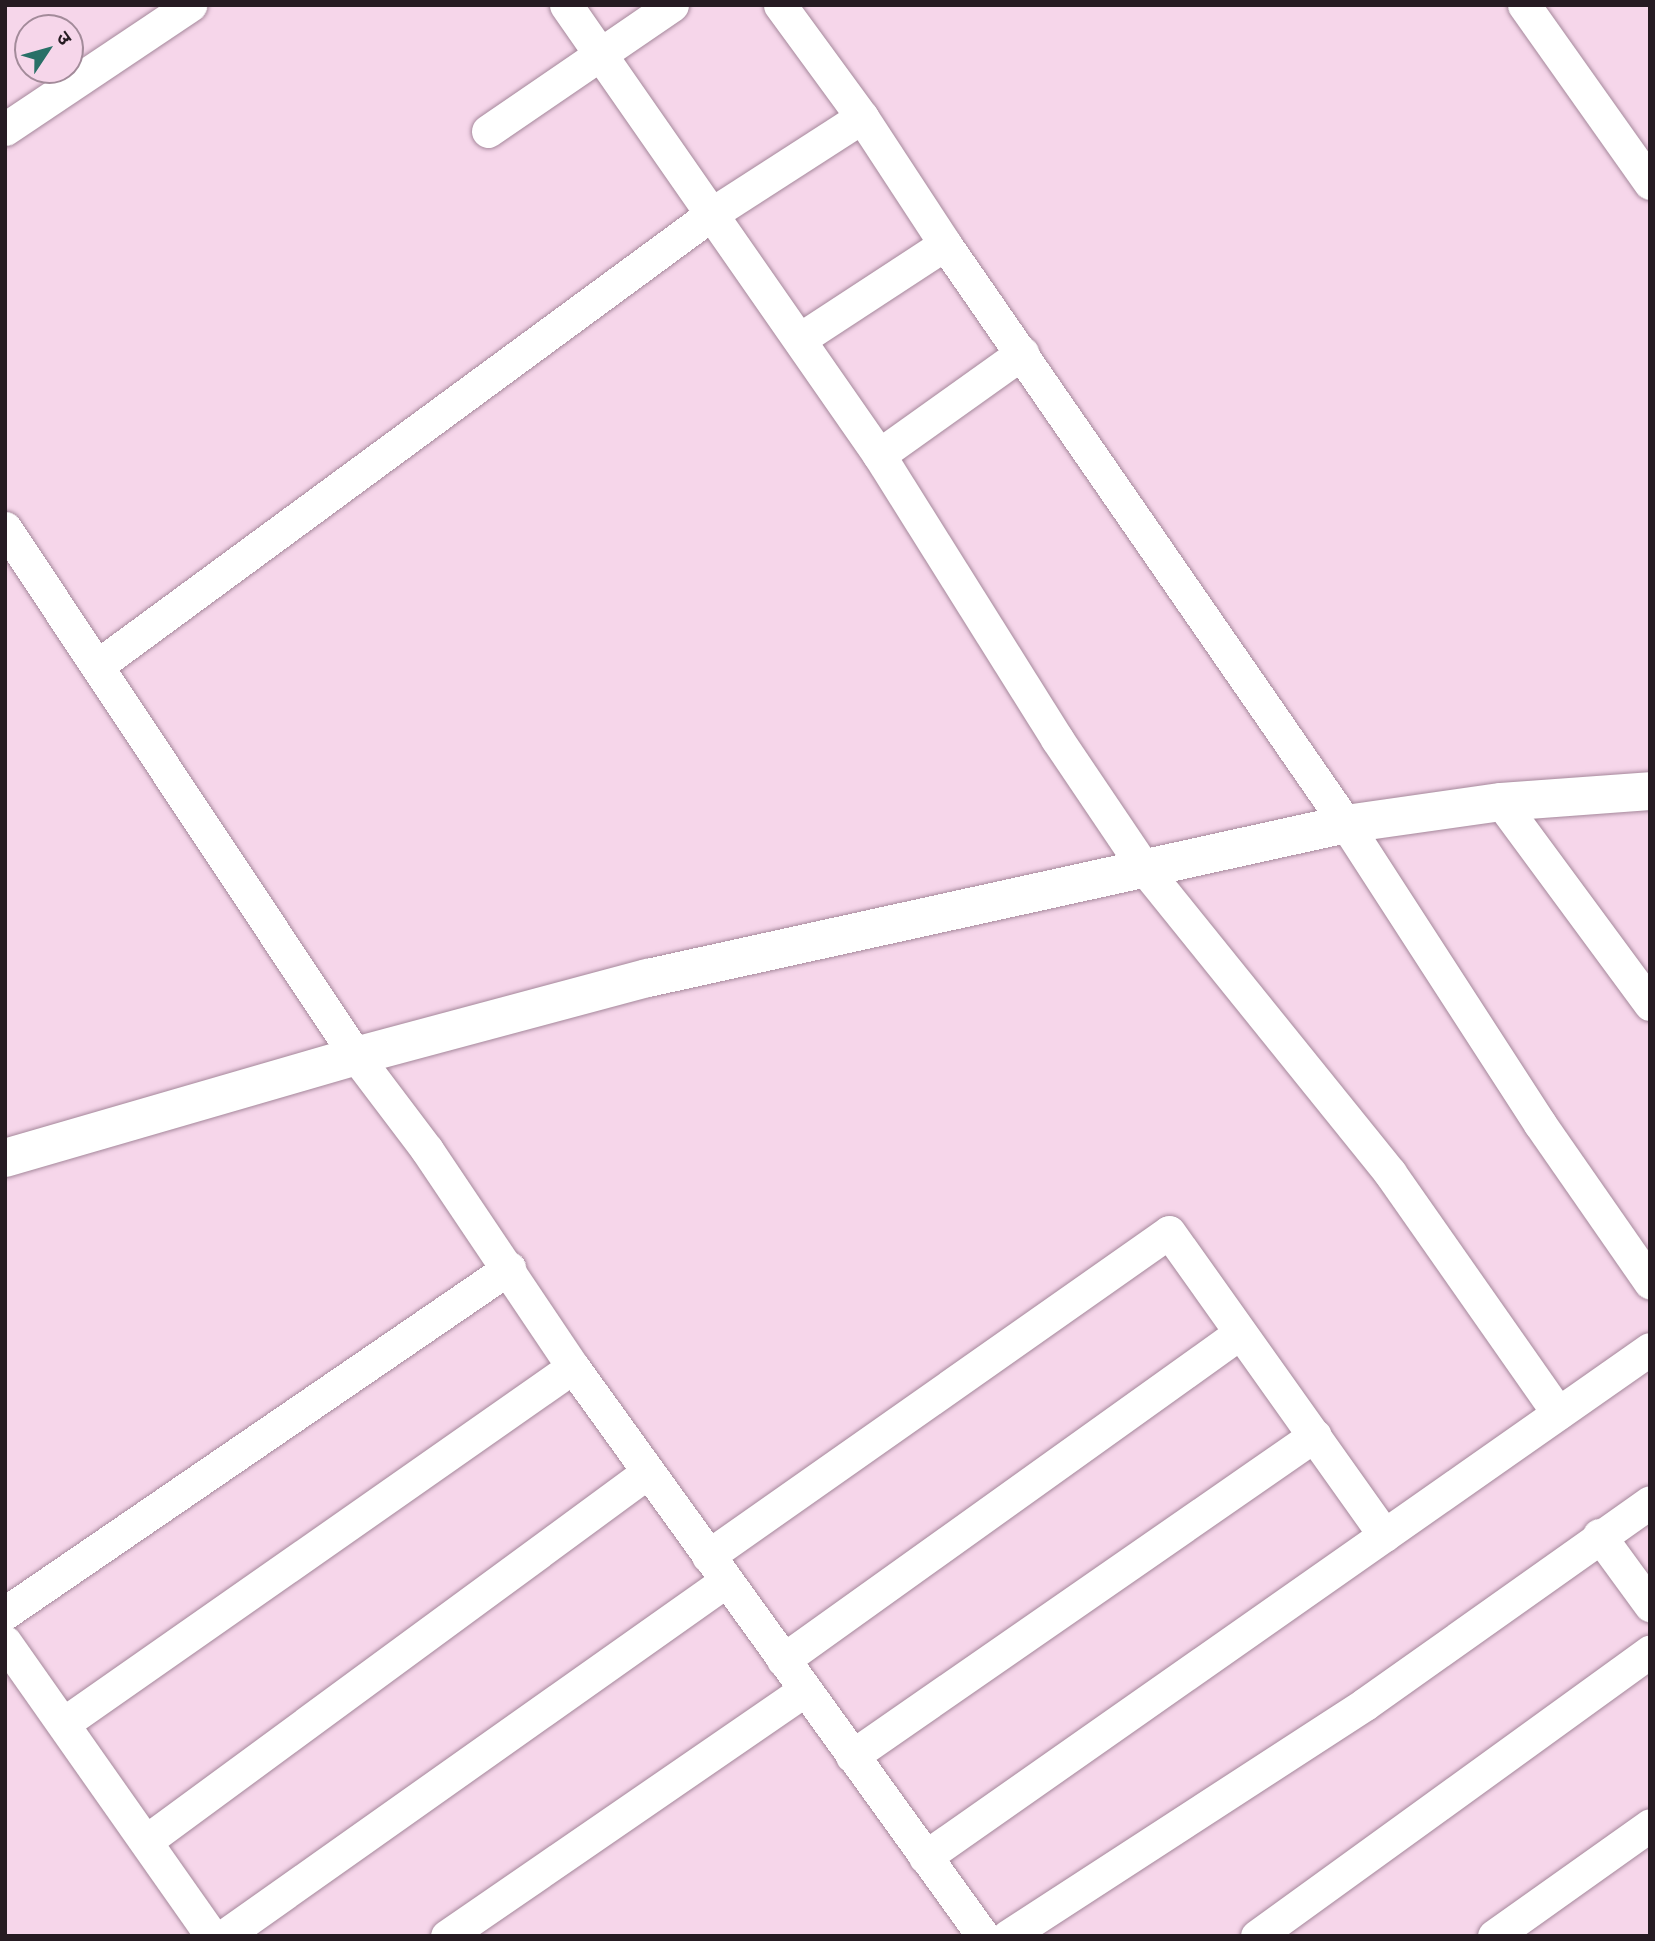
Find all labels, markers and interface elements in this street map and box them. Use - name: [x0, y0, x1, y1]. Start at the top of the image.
- north arrow: [14, 14, 84, 84]
- text: उ: [52, 27, 77, 49]

